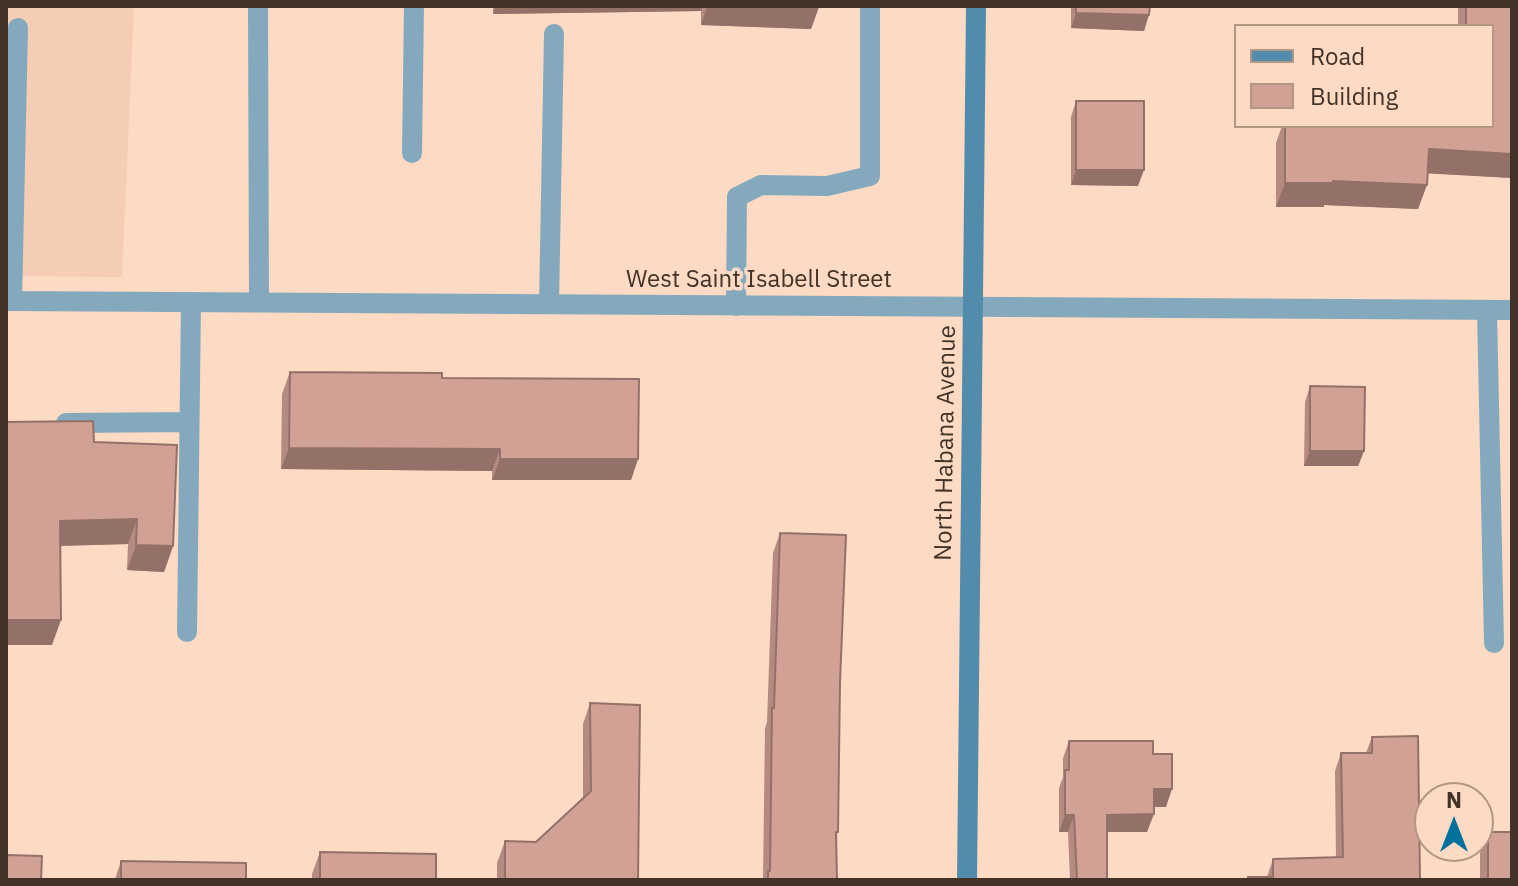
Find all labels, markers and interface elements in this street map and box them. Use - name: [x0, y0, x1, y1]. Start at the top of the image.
- legend: [1234, 24, 1494, 128]
- text: Road: [1310, 40, 1365, 72]
- text: Building: [1310, 80, 1398, 112]
- street label: West Saint Isabell Street: [626, 266, 892, 294]
- street label: North Habana Avenue: [930, 325, 962, 561]
- north arrow: [1414, 782, 1494, 862]
- text: N: [1446, 785, 1462, 814]

